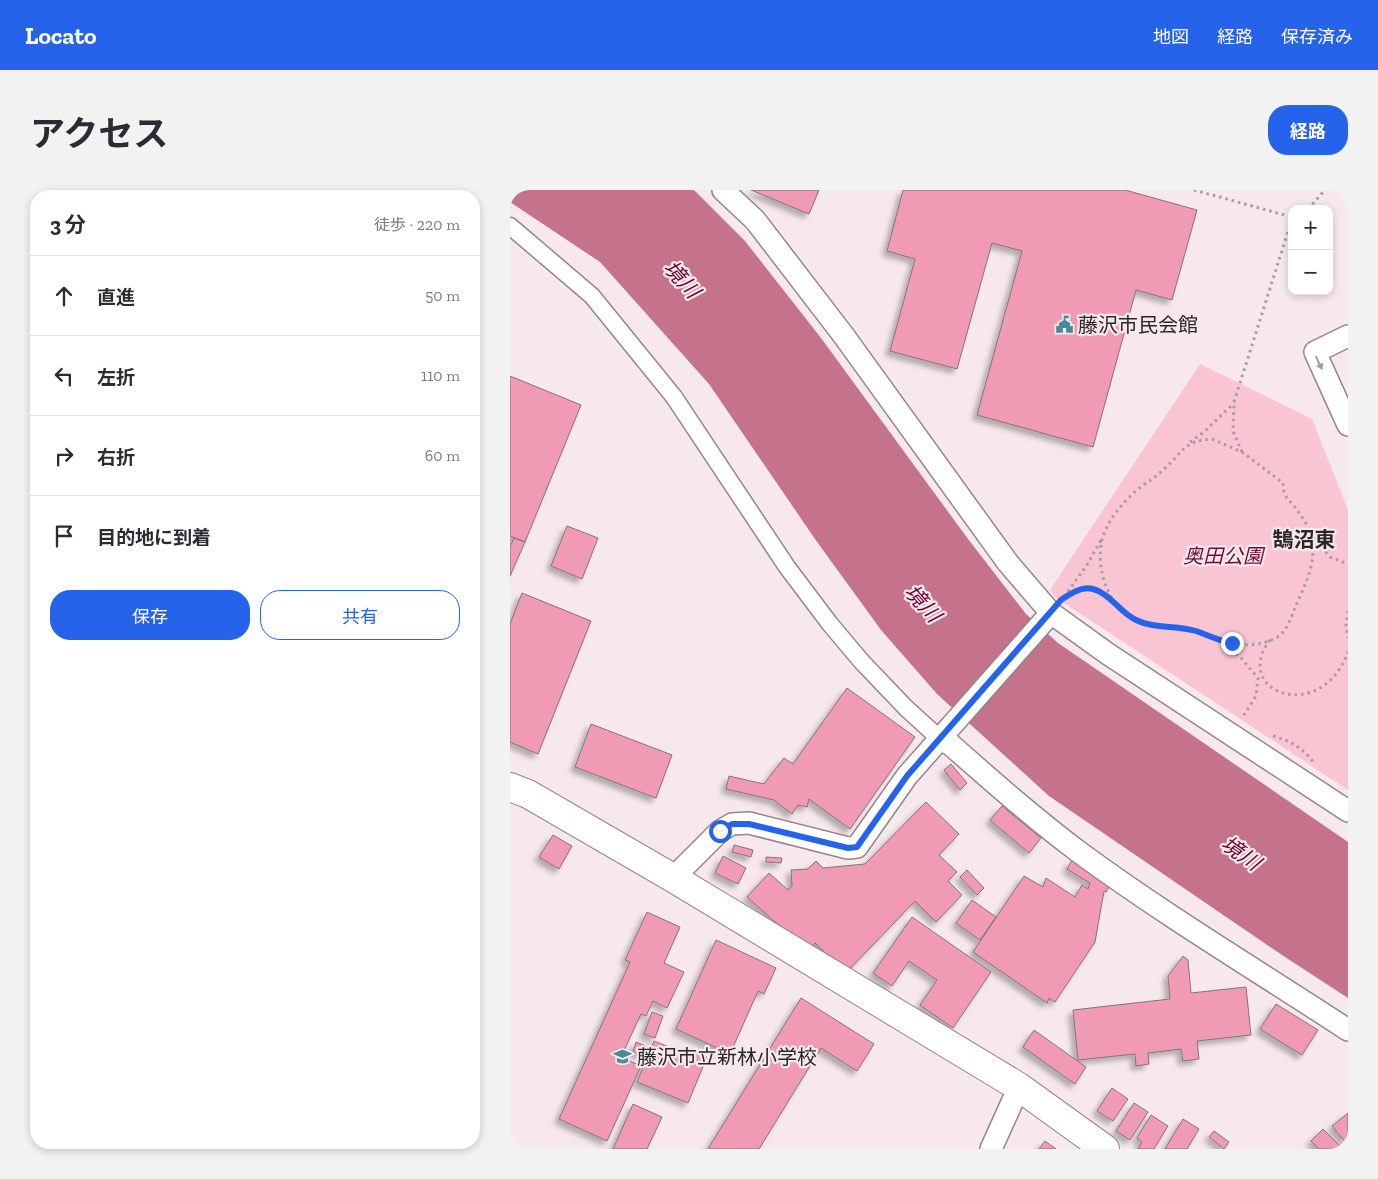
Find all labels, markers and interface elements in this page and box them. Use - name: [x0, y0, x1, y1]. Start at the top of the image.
- text: Locato: [25, 21, 97, 50]
- text: 地図: [1153, 26, 1189, 48]
- text: 経路: [1217, 26, 1253, 48]
- text: 保存済み: [1281, 26, 1353, 48]
- button: 経路: [1268, 105, 1348, 155]
- text: アクセス: [30, 113, 168, 155]
- map controls: [1288, 205, 1333, 295]
- button: +: [1288, 205, 1333, 250]
- text: 3 分: [50, 212, 86, 237]
- text: 徒歩 · 220 m: [374, 215, 460, 234]
- button: −: [1288, 250, 1333, 295]
- water label: 境川: [659, 255, 707, 304]
- icon: ahead: [50, 282, 78, 310]
- text: 直進: [97, 286, 135, 309]
- text: 50 m: [425, 286, 460, 305]
- place label: 藤沢市民会館: [1078, 313, 1198, 337]
- public building icon: 藤沢市民会館: [1054, 315, 1074, 335]
- one-way arrow: [1316, 356, 1324, 370]
- icon: left: [50, 362, 78, 390]
- text: 左折: [97, 366, 135, 389]
- text: 110 m: [421, 366, 460, 385]
- icon: right: [50, 442, 78, 470]
- text: 右折: [97, 446, 135, 469]
- text: 60 m: [425, 446, 460, 465]
- icon: arrive: [50, 522, 78, 550]
- text: 目的地に到着: [97, 526, 211, 549]
- district label: 鵠沼東: [1273, 527, 1336, 552]
- park label: 奥田公園: [1183, 544, 1266, 568]
- water label: 境川: [900, 579, 948, 628]
- button: 保存: [50, 590, 250, 640]
- button: 共有: [260, 590, 460, 640]
- route end: [1221, 632, 1244, 655]
- route start: [709, 820, 732, 843]
- water label: 境川: [1217, 831, 1267, 876]
- place label: 藤沢市立新林小学校: [637, 1045, 817, 1069]
- school or university icon: 藤沢市立新林小学校: [613, 1047, 633, 1067]

